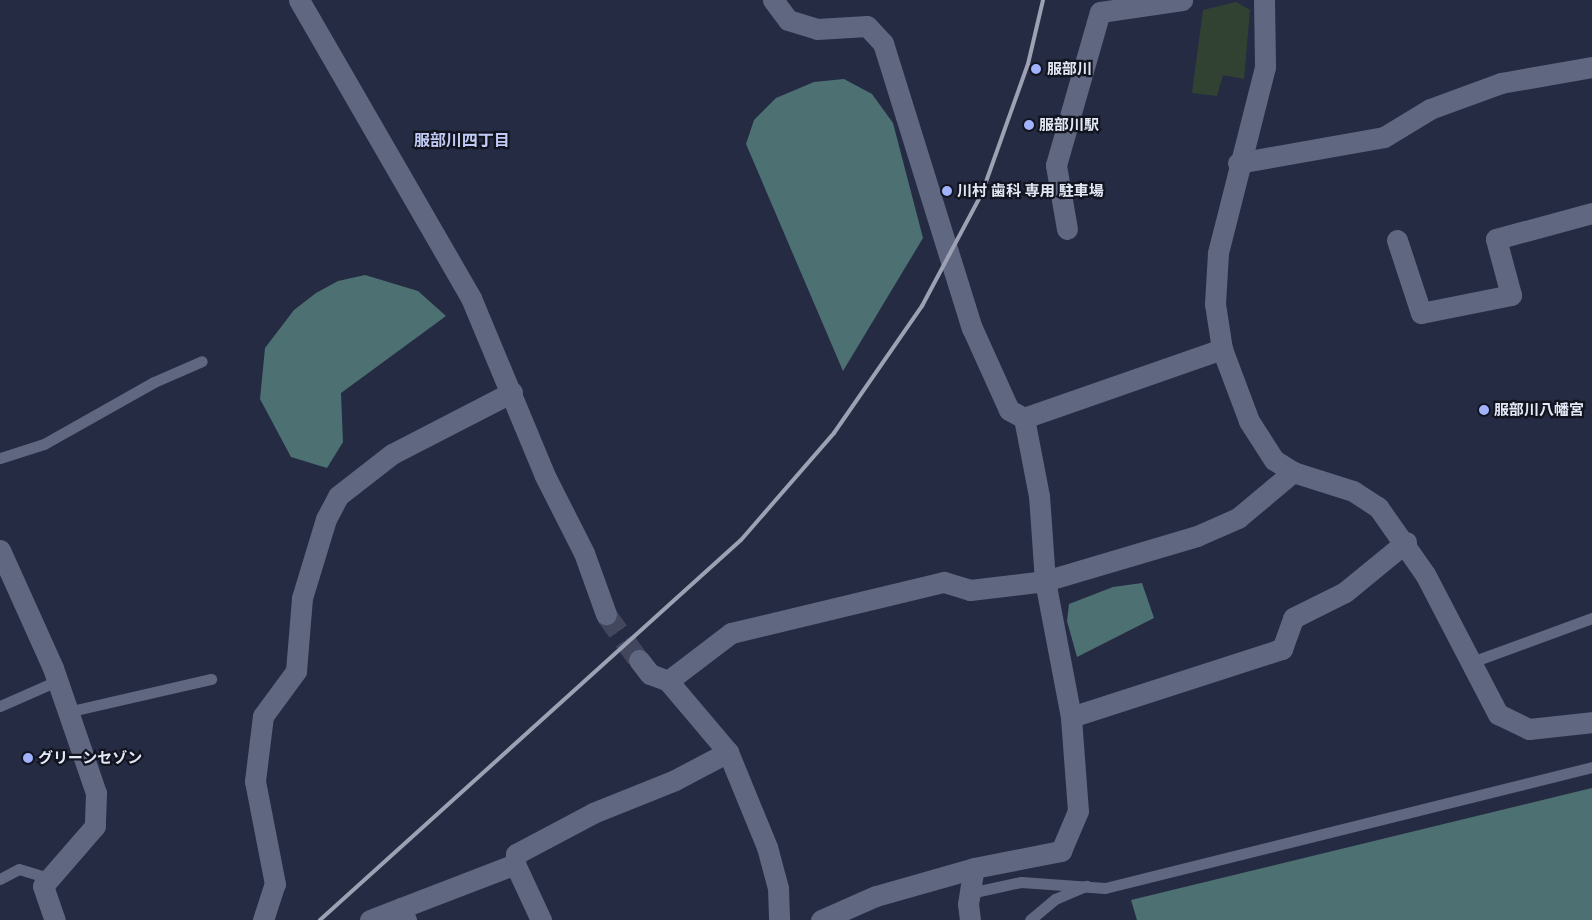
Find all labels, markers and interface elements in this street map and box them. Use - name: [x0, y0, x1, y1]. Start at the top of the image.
- place label: 服部川: [1047, 60, 1092, 78]
- marker: 服部川: [1029, 62, 1043, 76]
- place label: 服部川駅: [1039, 116, 1099, 134]
- marker: 服部川駅: [1023, 119, 1035, 131]
- district label: 服部川四丁目: [414, 130, 510, 150]
- place label: 川村 歯科 専用 駐車場: [957, 182, 1104, 200]
- marker: 川村 歯科 専用 駐車場: [941, 185, 953, 197]
- place label: 服部川八幡宮: [1494, 401, 1584, 419]
- marker: 服部川八幡宮: [1478, 404, 1490, 416]
- place label: グリーンセゾン: [38, 749, 143, 767]
- marker: グリーンセゾン: [22, 752, 34, 764]

